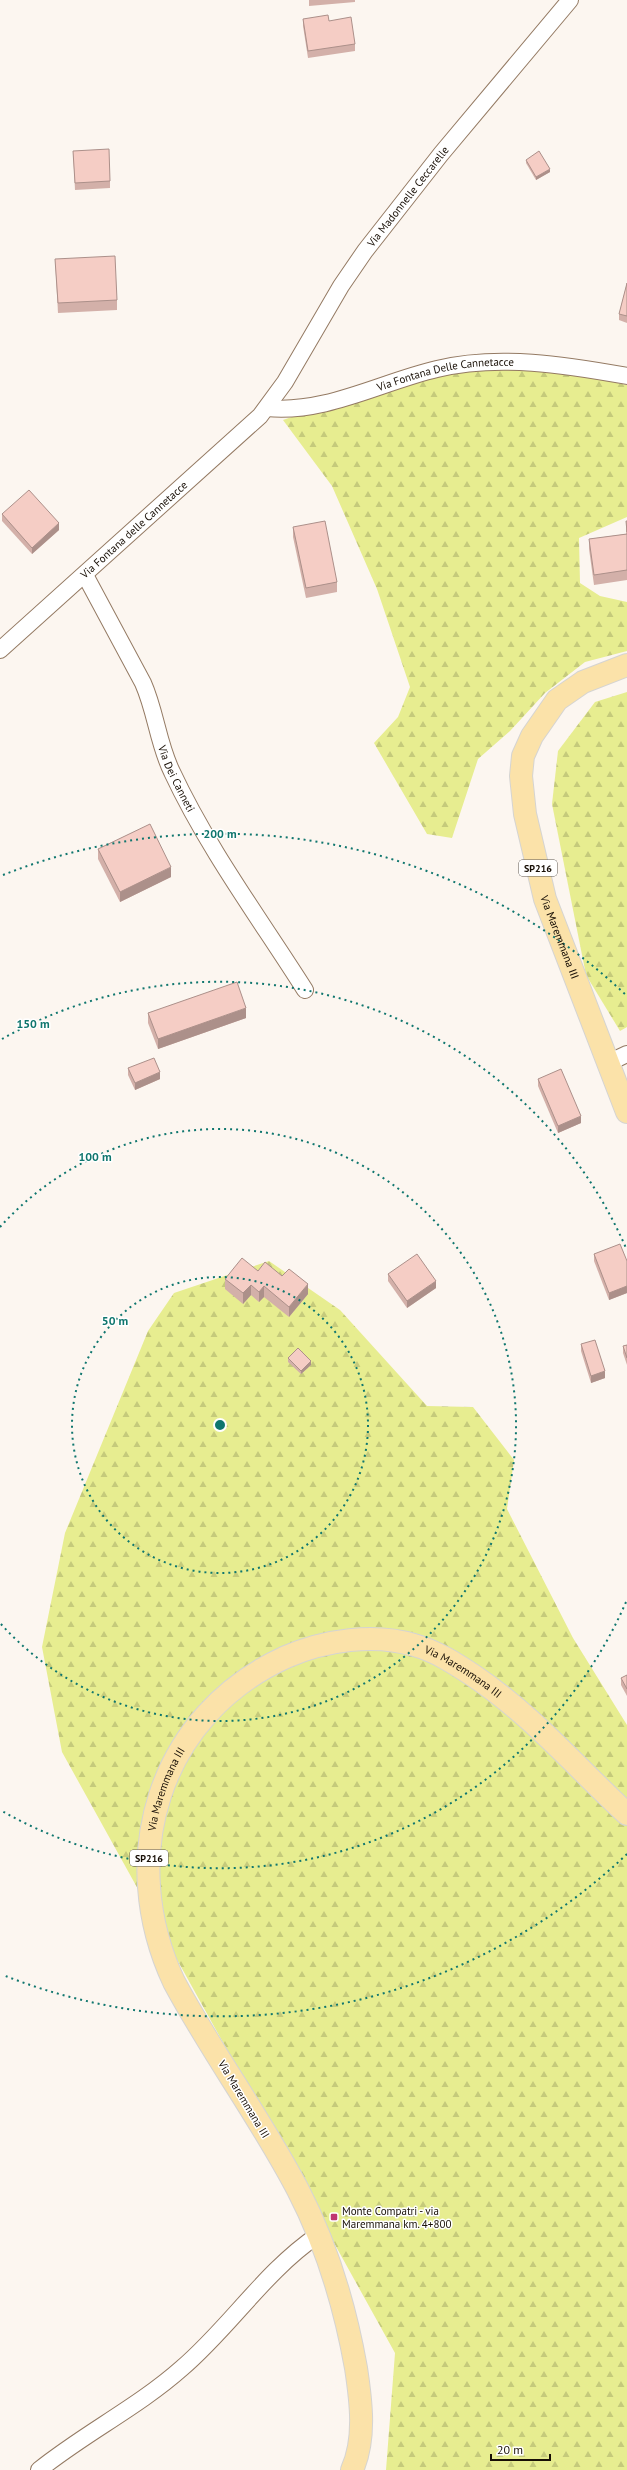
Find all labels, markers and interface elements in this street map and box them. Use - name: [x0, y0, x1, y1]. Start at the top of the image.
- street label: Via Madonnelle Ceccarelle: [363, 143, 452, 250]
- street label: Via Fontana Delle Cannetacce: [374, 355, 514, 394]
- street label: Via Fontana delle Cannetacce: [77, 478, 190, 582]
- street label: Via Dei Canneti: [155, 742, 198, 814]
- text: 200 m: [203, 826, 237, 841]
- road number: SP216: [519, 860, 557, 876]
- street label: Via Maremmana III: [537, 893, 582, 981]
- text: 150 m: [16, 1016, 50, 1031]
- text: 100 m: [78, 1149, 112, 1164]
- text: 50 m: [102, 1313, 128, 1328]
- centre of rings: [213, 1418, 227, 1432]
- street label: Via Maremmana III: [422, 1642, 505, 1701]
- street label: Via Maremmana III: [144, 1745, 188, 1833]
- road number: SP216: [130, 1850, 168, 1866]
- street label: Via Maremmana III: [215, 2057, 273, 2141]
- place label: Monte Compatri - via Maremmana km. 4+800: [342, 2204, 451, 2231]
- marker: Monte Compatri - via Maremmana km. 4+800: [329, 2212, 339, 2222]
- scale bar: [491, 2436, 550, 2462]
- text: 20 m: [497, 2442, 523, 2457]

